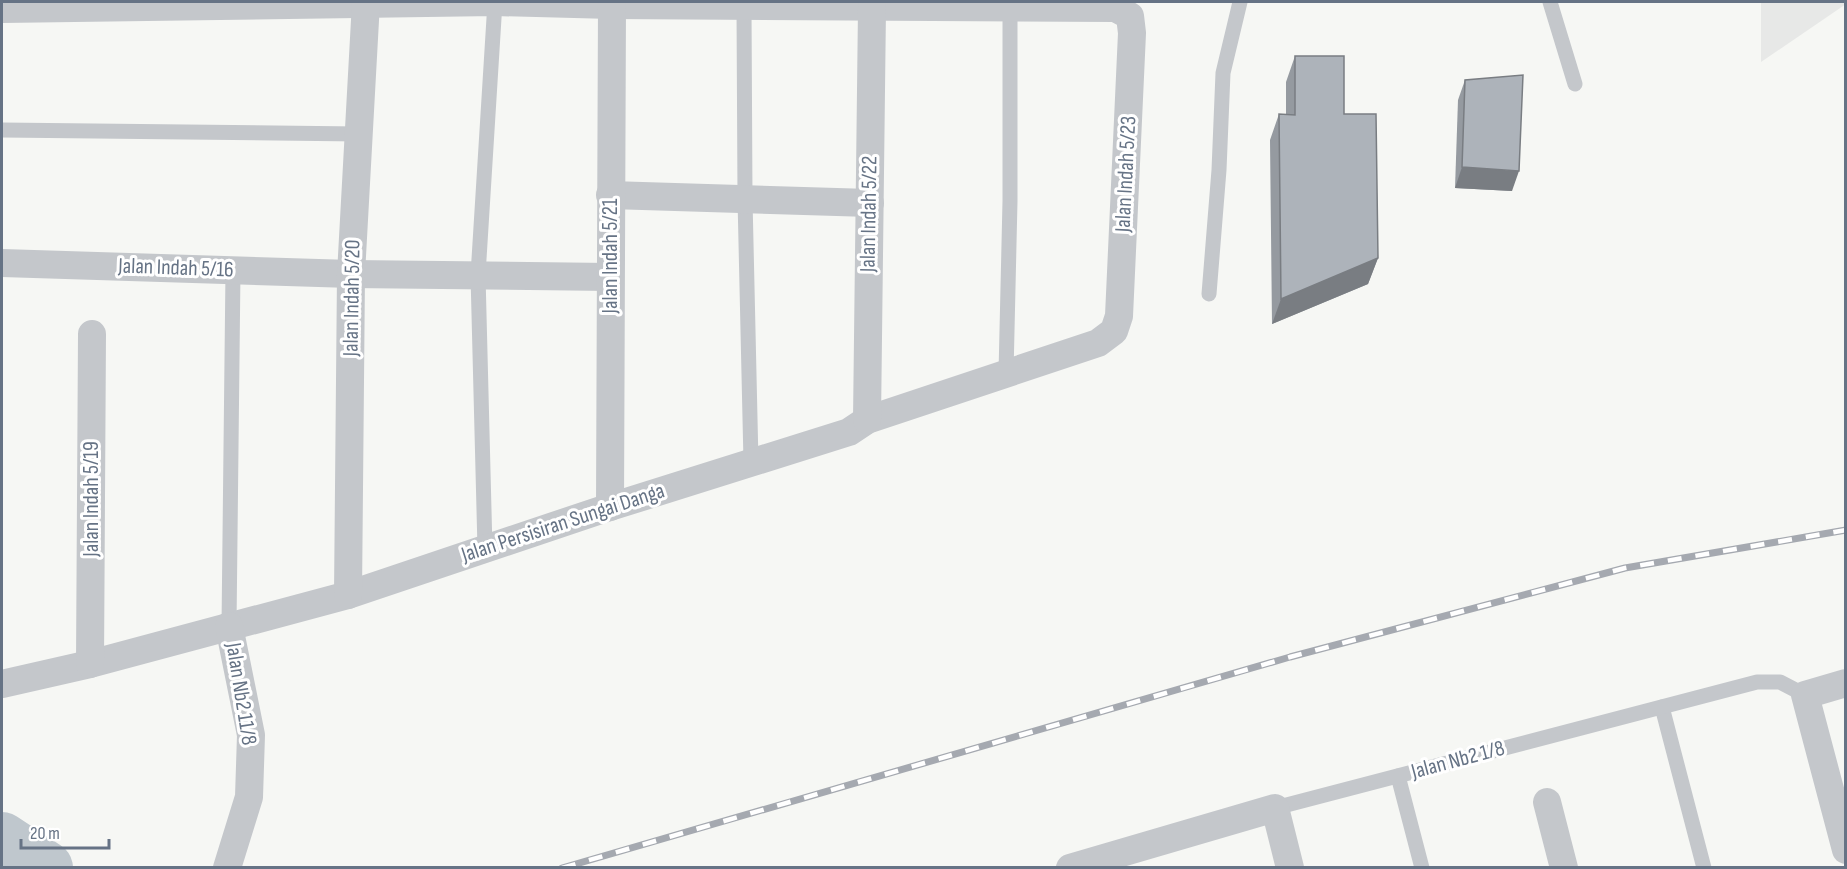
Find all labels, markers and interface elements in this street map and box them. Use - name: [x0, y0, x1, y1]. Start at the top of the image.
- street label: Jalan Indah 5/23: [1109, 115, 1143, 234]
- street label: Jalan Indah 5/22: [854, 156, 884, 273]
- street label: Jalan Indah 5/21: [597, 198, 624, 314]
- street label: Jalan Indah 5/20: [337, 239, 367, 358]
- street label: Jalan Indah 5/16: [117, 252, 234, 284]
- street label: Jalan Indah 5/19: [78, 441, 105, 558]
- street label: Jalan Persisiran Sungai Danga: [457, 477, 668, 569]
- street label: Jalan Nb2 11/8: [219, 640, 262, 747]
- street label: Jalan Nb2 1/8: [1407, 735, 1508, 786]
- scale bar: [21, 812, 110, 850]
- text: 20 m: [30, 823, 60, 844]

